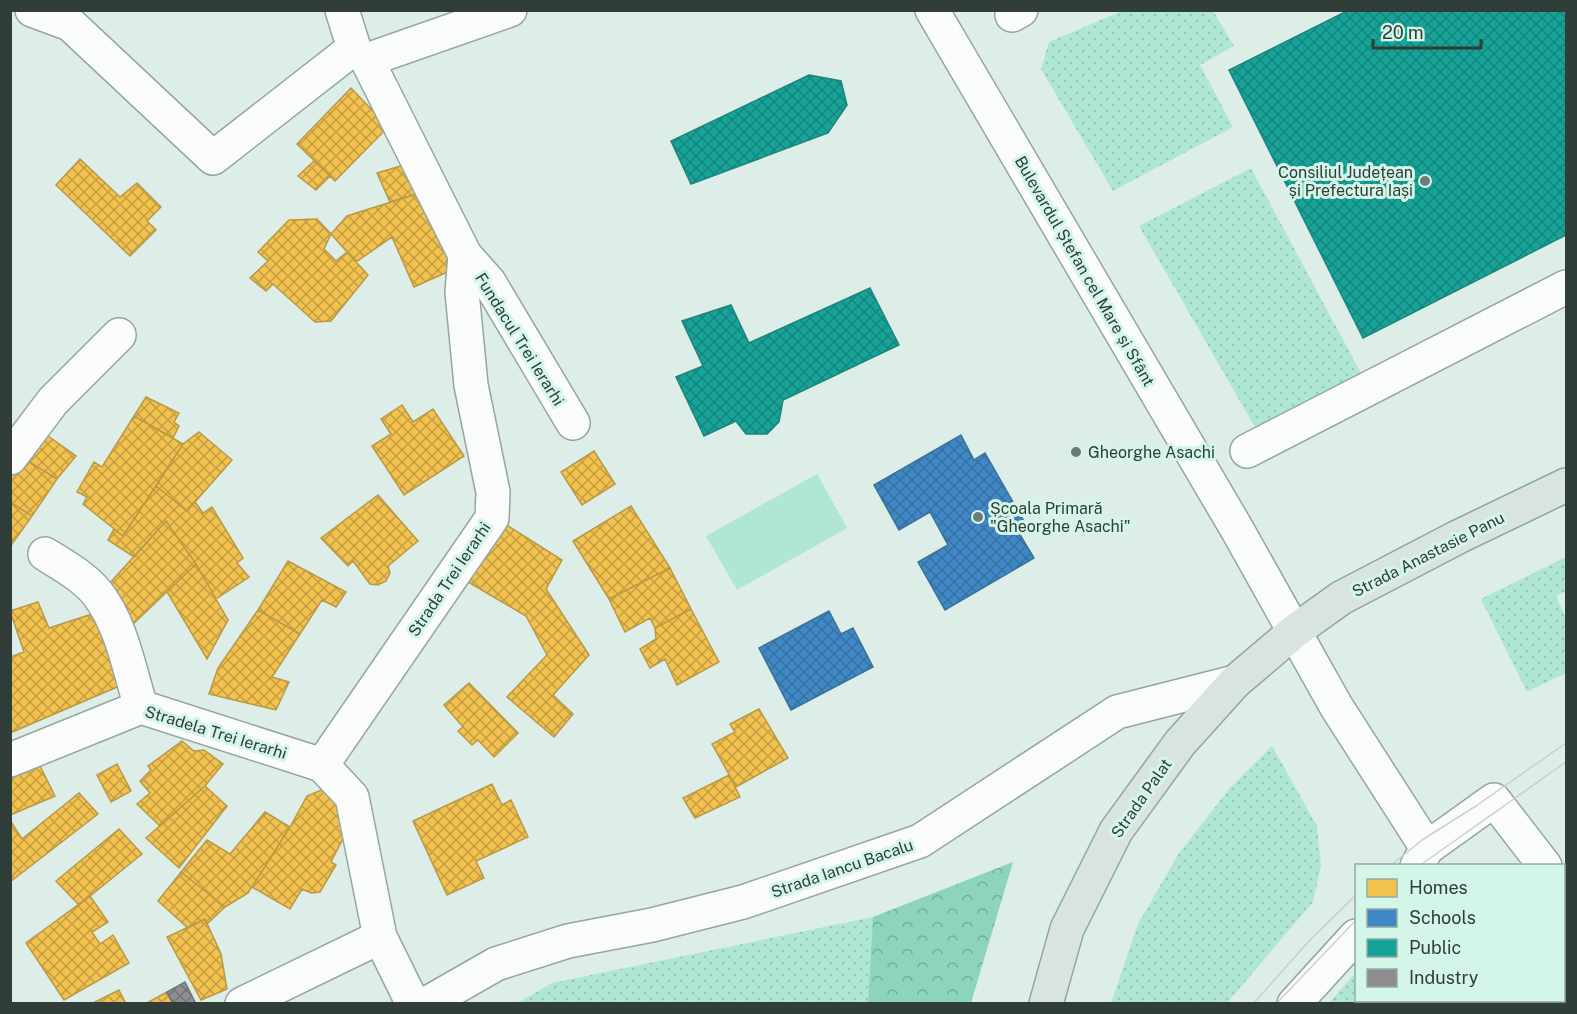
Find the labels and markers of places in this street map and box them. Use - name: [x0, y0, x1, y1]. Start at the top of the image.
- place label: Consiliul Județean și Prefectura Iași: [1278, 163, 1413, 200]
- marker: Consiliul Județean și Prefectura Iași: [1418, 174, 1432, 188]
- place label: Gheorghe Asachi: [1088, 443, 1215, 462]
- marker: Gheorghe Asachi: [1069, 445, 1083, 459]
- place label: Școala Primară "Gheorghe Asachi": [990, 499, 1130, 536]
- marker: Școala Primară "Gheorghe Asachi": [971, 510, 985, 524]

